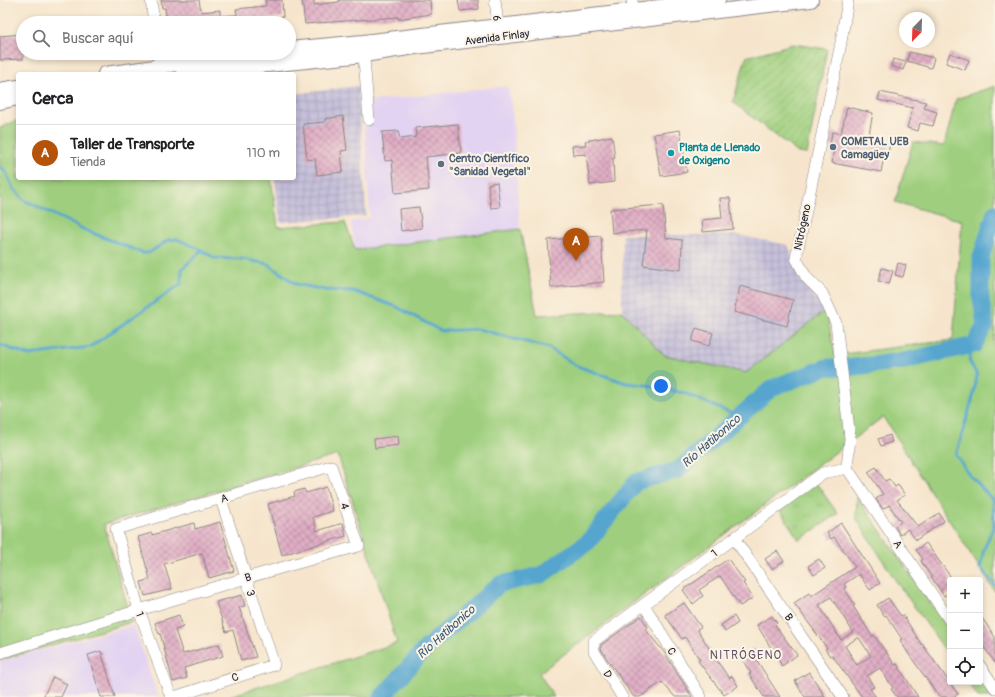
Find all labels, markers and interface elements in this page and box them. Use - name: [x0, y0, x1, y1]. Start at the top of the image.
- north arrow: [899, 12, 935, 48]
- street label: 9: [491, 14, 504, 21]
- search box: [16, 16, 296, 60]
- icon: search: [30, 27, 52, 49]
- street label: Avenida Finlay: [464, 27, 530, 48]
- text: Buscar aquí: [62, 29, 134, 48]
- text: Cerca: [32, 88, 73, 109]
- text: Taller de Transporte: [70, 135, 194, 154]
- place label: COMETAL UEB Camagüey: [841, 135, 909, 161]
- place label: Planta de Llenado de Oxigeno: [679, 141, 760, 167]
- marker: COMETAL UEB Camagüey: [828, 142, 838, 152]
- text: A: [41, 145, 49, 161]
- text: 110 m: [247, 145, 280, 161]
- marker: Planta de Llenado de Oxigeno: [666, 148, 676, 158]
- place label: Centro Científico "Sanidad Vegetal": [449, 152, 531, 178]
- text: Tienda: [70, 154, 105, 170]
- marker: Centro Científico "Sanidad Vegetal": [436, 159, 446, 169]
- street label: Nitrógeno: [791, 203, 814, 251]
- pin: A: [563, 228, 589, 261]
- your location: [651, 376, 671, 396]
- water label: Río Hatibonico: [679, 411, 745, 471]
- street label: A: [219, 491, 229, 506]
- street label: 4: [337, 501, 352, 512]
- street label: A: [890, 538, 905, 551]
- street label: 1: [709, 547, 720, 560]
- street label: B: [243, 570, 253, 585]
- map controls: [947, 577, 983, 685]
- button: +: [947, 577, 983, 613]
- street label: 3: [243, 588, 258, 598]
- water label: Río Hatibonico: [414, 601, 480, 662]
- street label: 1: [133, 610, 146, 618]
- street label: B: [781, 611, 796, 624]
- button: −: [947, 613, 983, 649]
- street label: C: [664, 645, 679, 658]
- district label: NITRÓGENO: [710, 647, 782, 663]
- button: locate: [947, 649, 983, 685]
- street label: D: [600, 668, 615, 681]
- street label: C: [230, 670, 241, 685]

